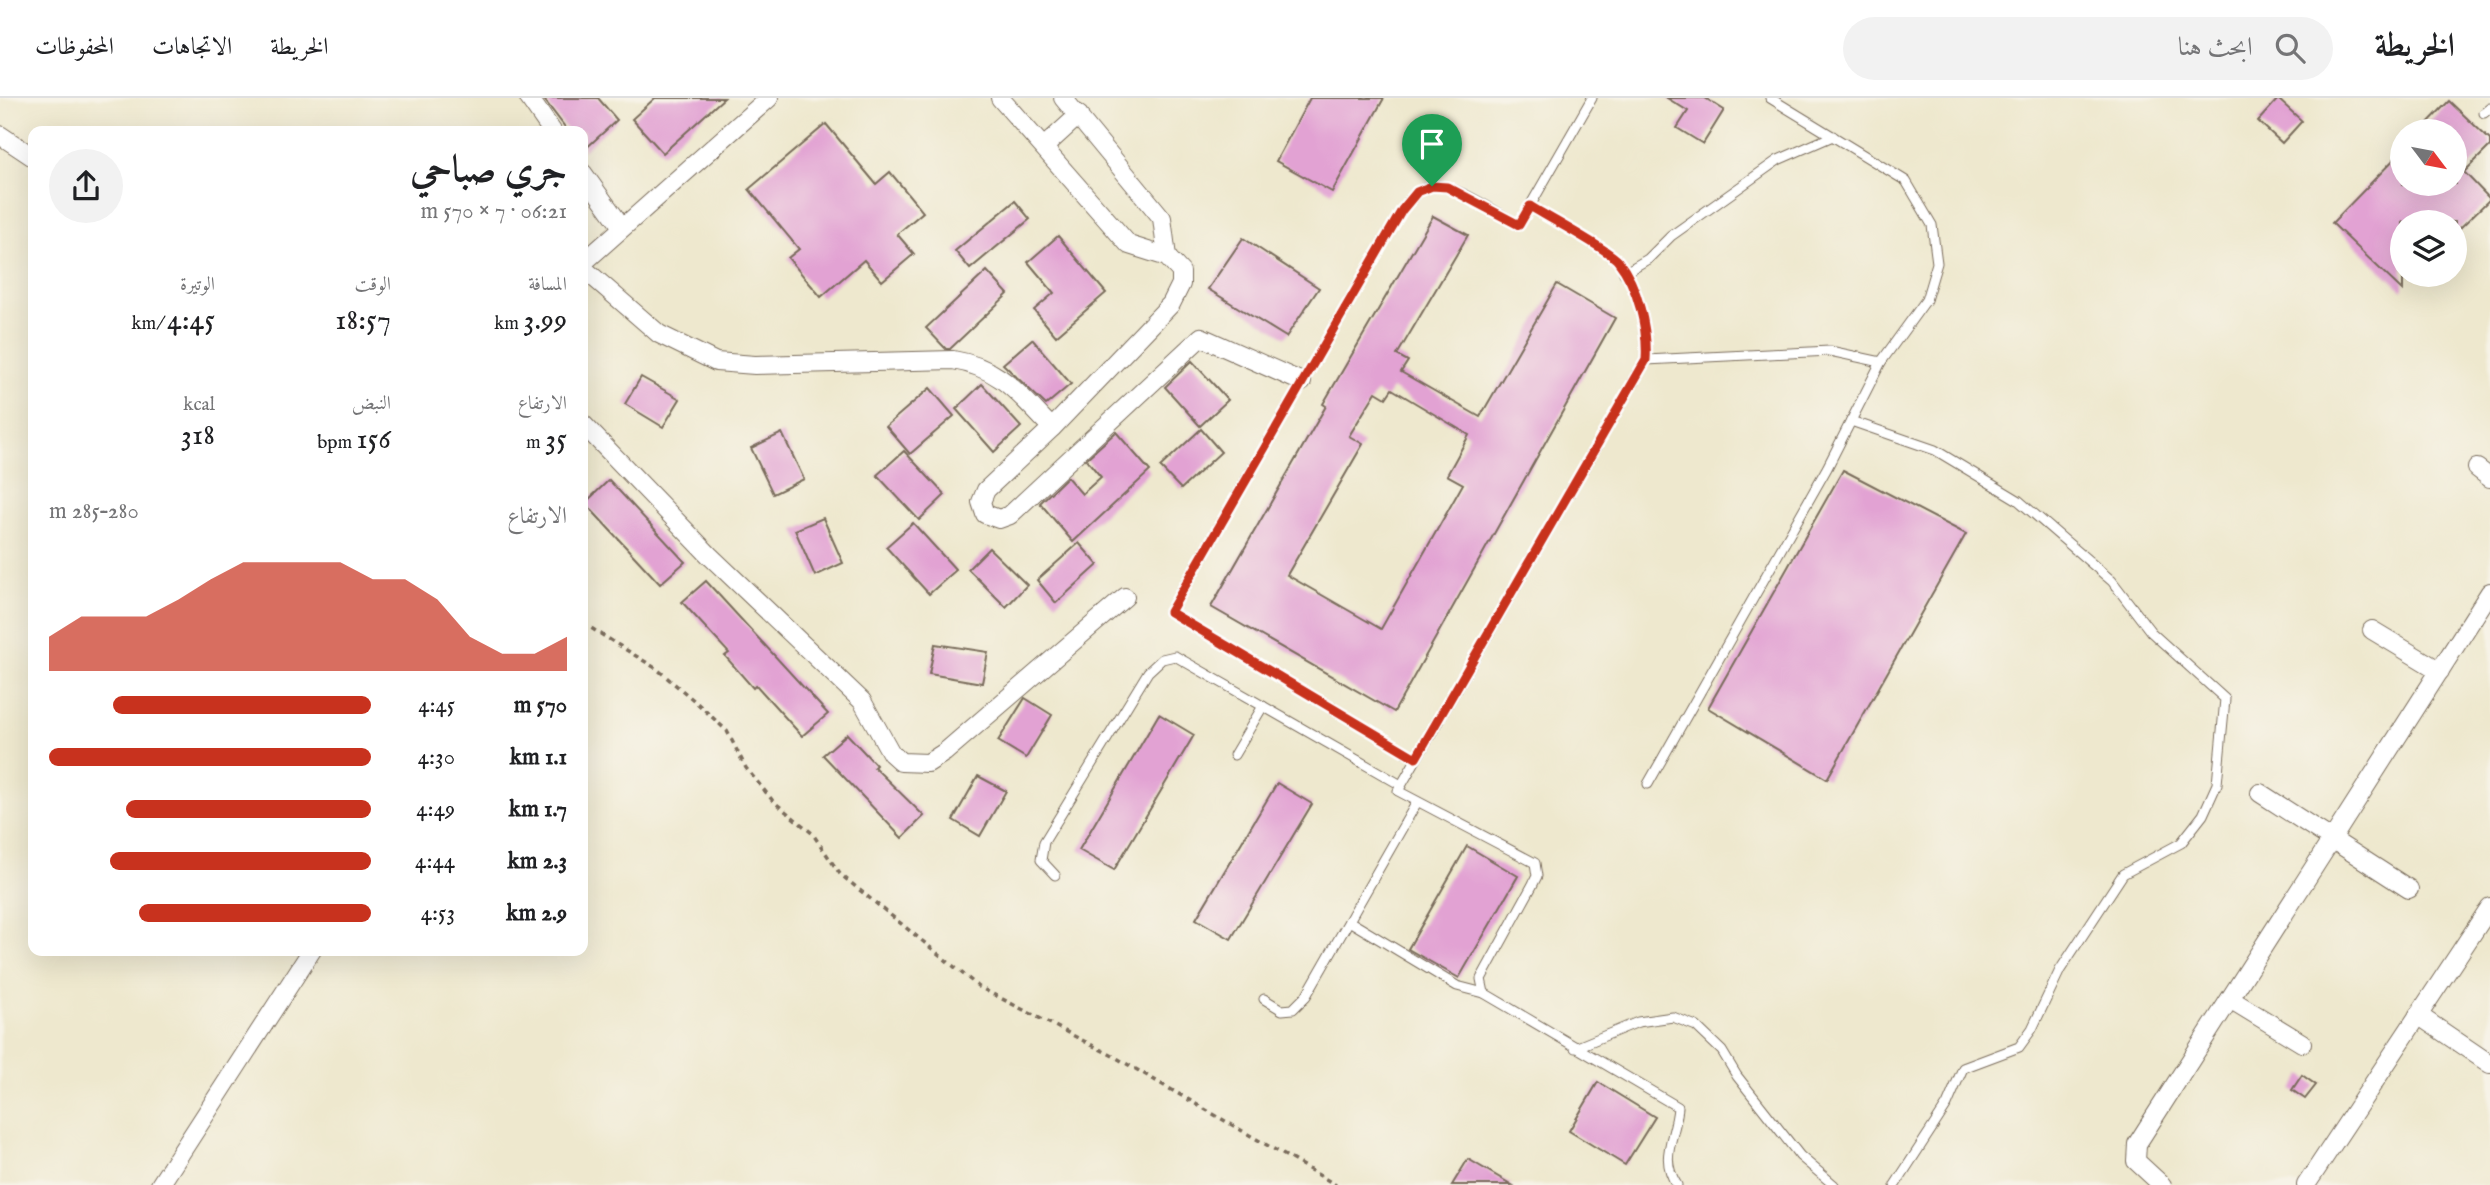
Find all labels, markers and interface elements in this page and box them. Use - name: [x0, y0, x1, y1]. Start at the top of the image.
- search box: [1843, 17, 2333, 80]
- text: الخريطة: [2375, 26, 2455, 68]
- icon: search: [2271, 29, 2309, 67]
- text: ابحث هنا: [2178, 31, 2253, 64]
- text: المحفوظات: [35, 32, 114, 63]
- text: الاتجاهات: [152, 32, 232, 63]
- text: الخريطة: [270, 32, 329, 63]
- pin: [1402, 114, 1462, 186]
- north arrow: [2390, 119, 2468, 196]
- map controls: [2390, 119, 2467, 287]
- icon: arrive: [1413, 125, 1451, 163]
- text: جري صباحي: [410, 147, 567, 195]
- button: share: [49, 149, 123, 223]
- text: 06:21 · 7 × 570 m: [420, 197, 567, 226]
- button: layers: [2390, 210, 2467, 287]
- text: الوتيرة: [180, 273, 215, 297]
- text: الوقت: [355, 273, 391, 297]
- text: المسافة: [528, 273, 567, 297]
- text: 4:45: [167, 302, 215, 340]
- text: 18:57: [335, 302, 391, 340]
- text: 3.99: [523, 302, 567, 340]
- text: /km: [131, 312, 167, 336]
- text: km: [494, 312, 523, 336]
- text: النبض: [352, 392, 391, 416]
- text: الارتفاع: [518, 392, 567, 416]
- text: kcal: [183, 393, 215, 417]
- text: 318: [181, 417, 215, 455]
- text: 156: [356, 421, 391, 459]
- text: 35: [545, 421, 567, 459]
- text: bpm: [317, 431, 356, 455]
- text: m: [526, 431, 545, 455]
- text: 280–285 m: [49, 497, 139, 526]
- text: الارتفاع: [507, 502, 567, 531]
- text: 4:45: [418, 691, 455, 720]
- text: 570 m: [514, 691, 567, 720]
- text: 4:30: [418, 743, 455, 772]
- text: 1.1 km: [510, 743, 567, 772]
- text: 4:49: [416, 795, 455, 824]
- text: 1.7 km: [509, 795, 567, 824]
- text: 4:44: [415, 847, 455, 876]
- text: 2.3 km: [508, 847, 567, 876]
- text: 4:53: [421, 899, 455, 928]
- text: 2.9 km: [506, 899, 567, 928]

